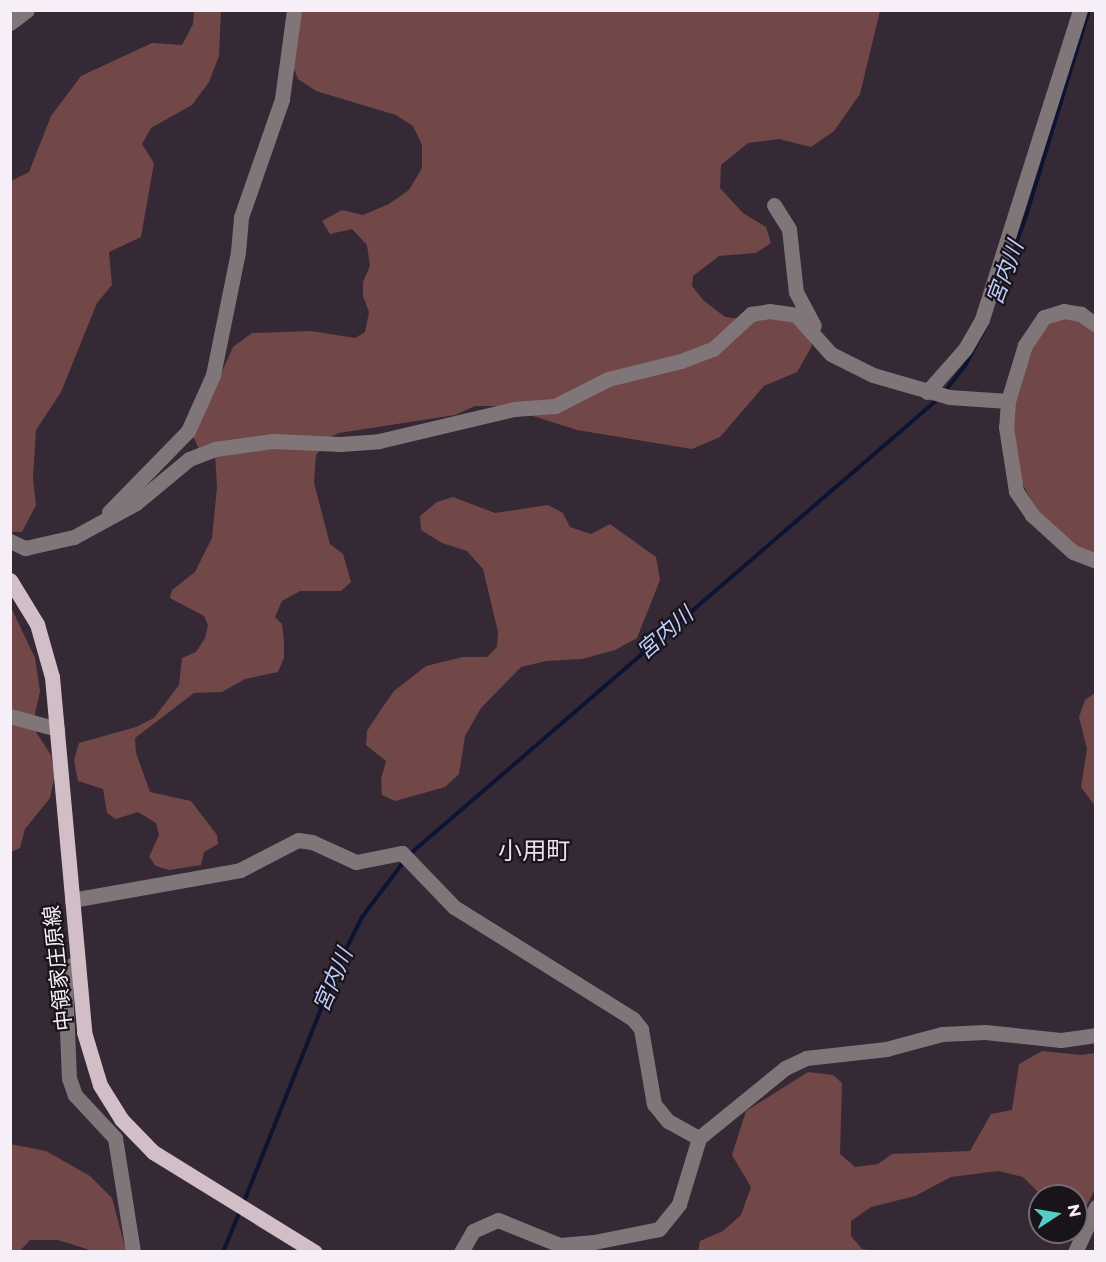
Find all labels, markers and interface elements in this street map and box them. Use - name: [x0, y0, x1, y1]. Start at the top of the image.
- water label: 宮内川: [981, 237, 1029, 309]
- water label: 宮内川: [631, 601, 699, 665]
- district label: 小用町: [498, 837, 570, 865]
- street label: 中領家庄原線: [39, 904, 77, 1032]
- water label: 宮内川: [308, 944, 358, 1016]
- north arrow: [1028, 1184, 1088, 1244]
- text: N: [1064, 1202, 1085, 1219]

